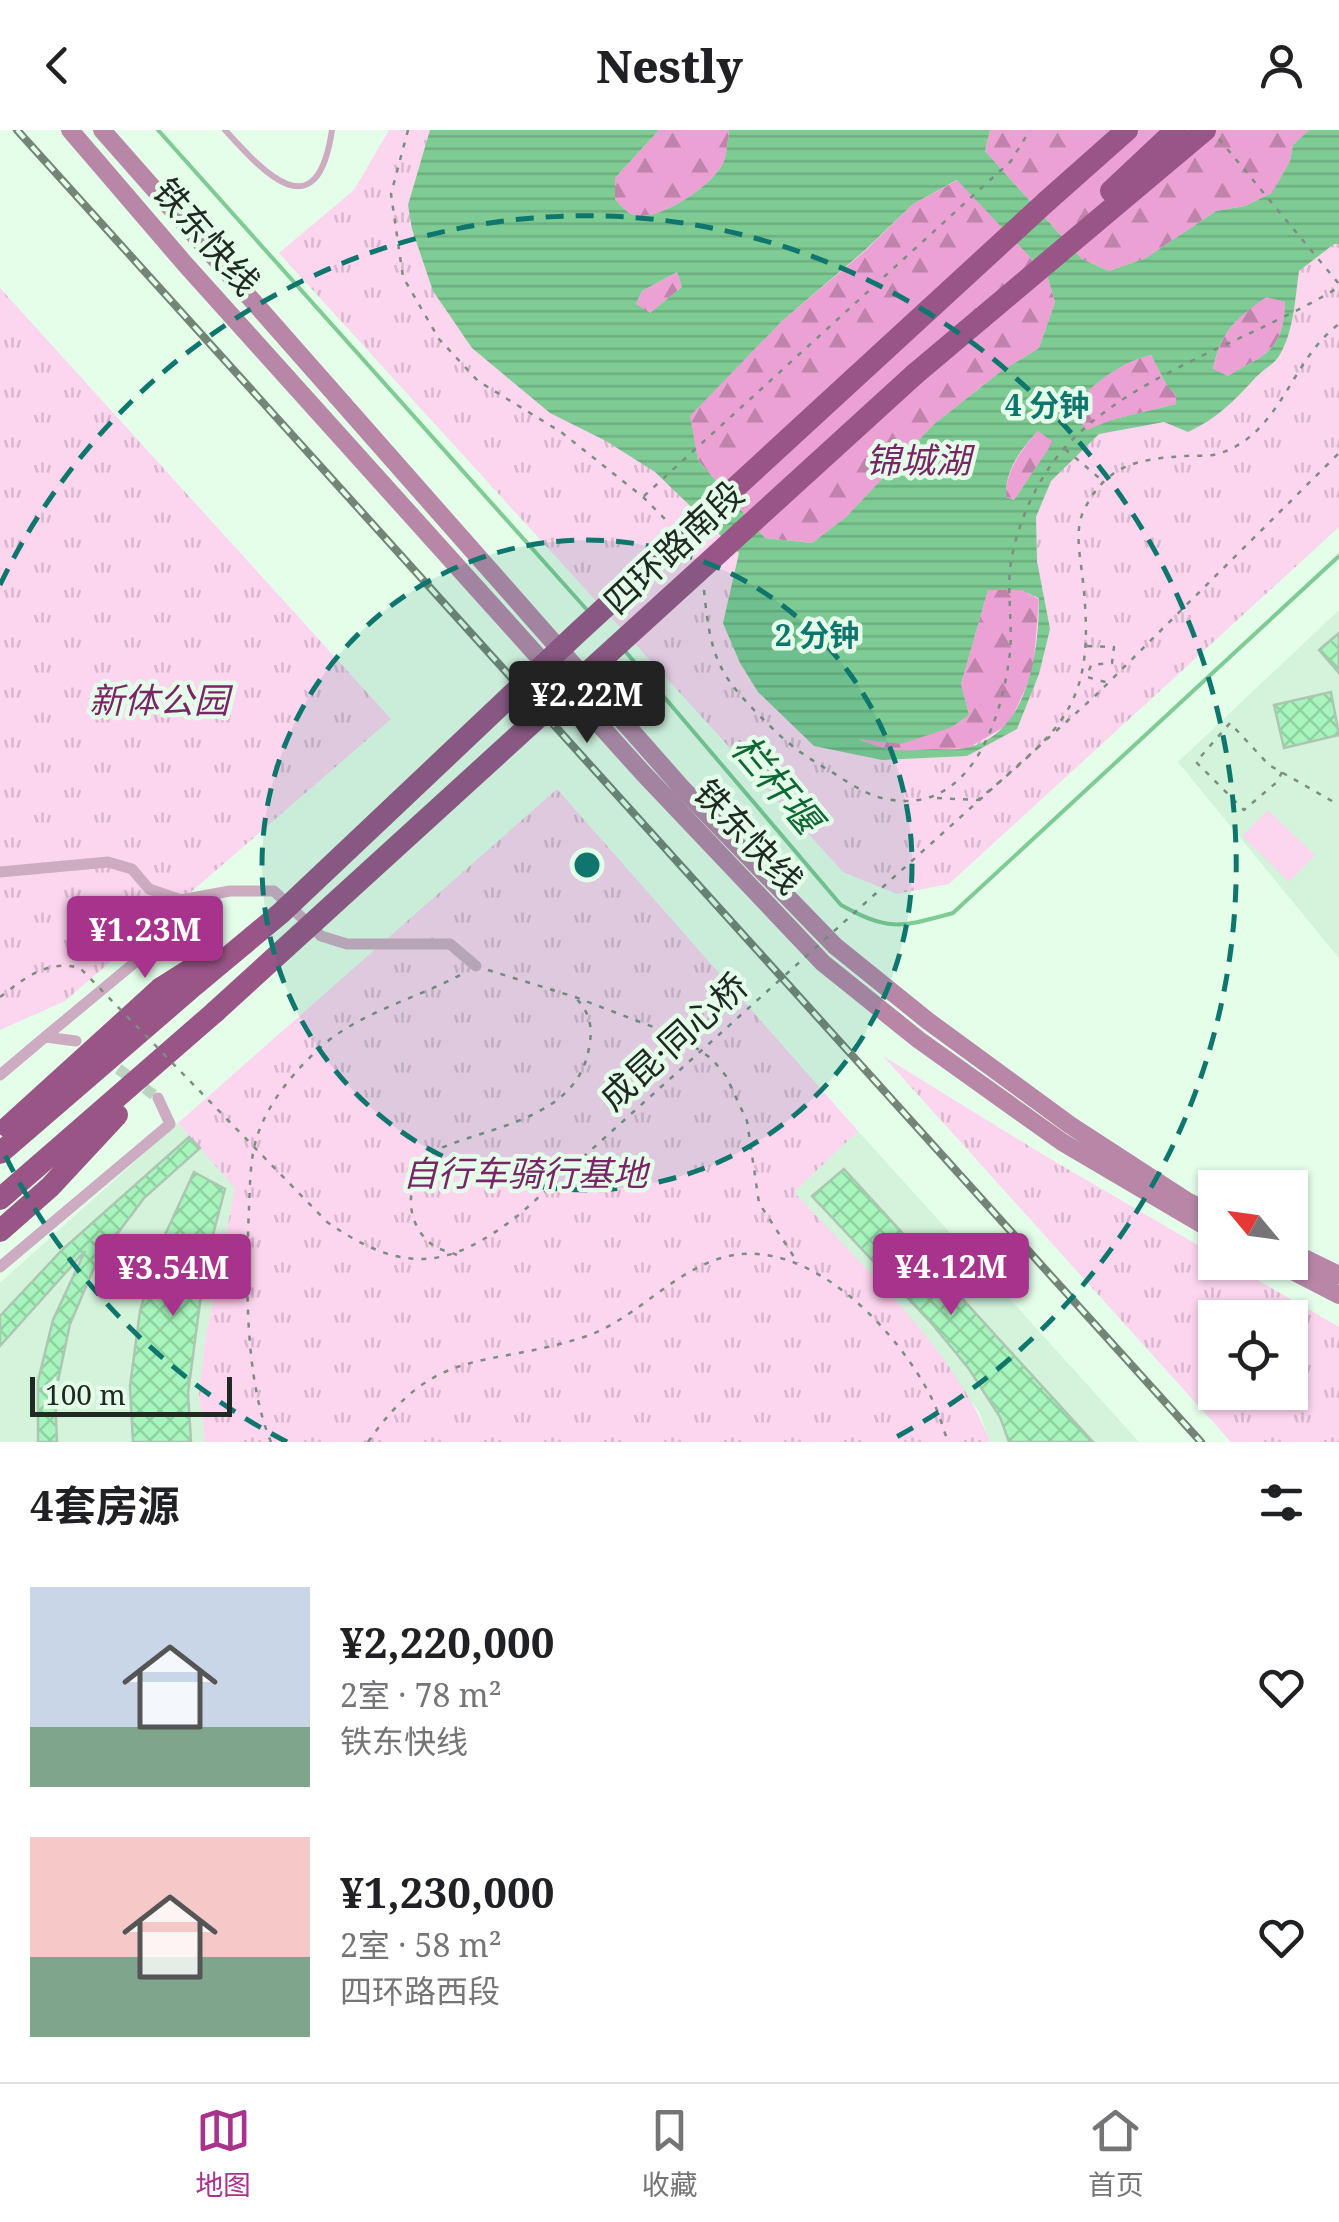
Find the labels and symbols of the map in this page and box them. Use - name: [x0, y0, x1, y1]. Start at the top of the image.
- street label: 铁东快线: [143, 168, 271, 304]
- text: 4 分钟: [1005, 384, 1089, 425]
- park label: 锦城湖: [865, 436, 975, 483]
- street label: 四环路南段: [593, 470, 753, 624]
- text: 2 分钟: [775, 614, 859, 655]
- pin: ¥2.22M: [506, 661, 668, 746]
- park label: 新体公园: [89, 676, 234, 723]
- water label: 栏杆堰: [721, 722, 838, 848]
- street label: 铁东快线: [684, 769, 814, 903]
- centre of rings: [569, 847, 605, 883]
- pin: ¥1.23M: [64, 896, 226, 981]
- street label: 成昆·同心桥: [589, 962, 757, 1120]
- park label: 自行车骑行基地: [402, 1149, 650, 1196]
- north arrow: [1198, 1170, 1308, 1280]
- pin: ¥4.12M: [870, 1233, 1032, 1318]
- pin: ¥3.54M: [92, 1234, 254, 1319]
- scale bar: [30, 1372, 232, 1416]

